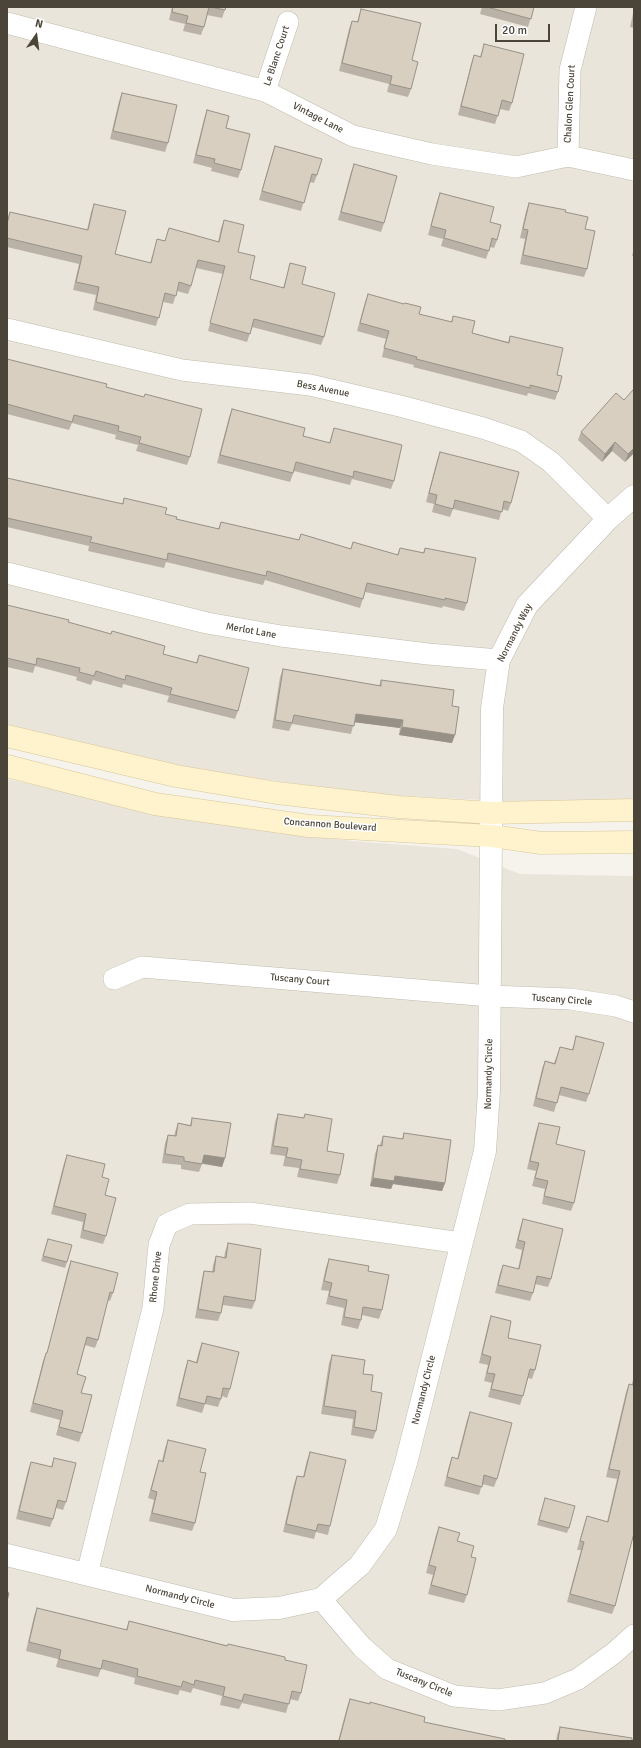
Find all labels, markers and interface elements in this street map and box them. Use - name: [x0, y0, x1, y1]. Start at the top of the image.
- north arrow: [16, 16, 56, 56]
- scale bar: [497, 16, 552, 42]
- text: N: [34, 17, 44, 31]
- text: 20 m: [502, 23, 527, 38]
- street label: Le Blanc Court: [262, 24, 292, 88]
- street label: Chalon Glen Court: [562, 65, 578, 143]
- street label: Vintage Lane: [291, 100, 345, 136]
- street label: Bess Avenue: [296, 378, 350, 400]
- street label: Normandy Way: [495, 602, 535, 664]
- street label: Merlot Lane: [225, 621, 277, 641]
- street label: Concannon Boulevard: [283, 816, 377, 834]
- street label: Tuscany Court: [270, 971, 330, 989]
- street label: Tuscany Circle: [531, 992, 593, 1008]
- street label: Normandy Circle: [482, 1038, 496, 1110]
- street label: Rhone Drive: [147, 1251, 165, 1303]
- street label: Normandy Circle: [410, 1354, 438, 1426]
- street label: Normandy Circle: [144, 1583, 216, 1611]
- street label: Tuscany Circle: [394, 1666, 454, 1700]

